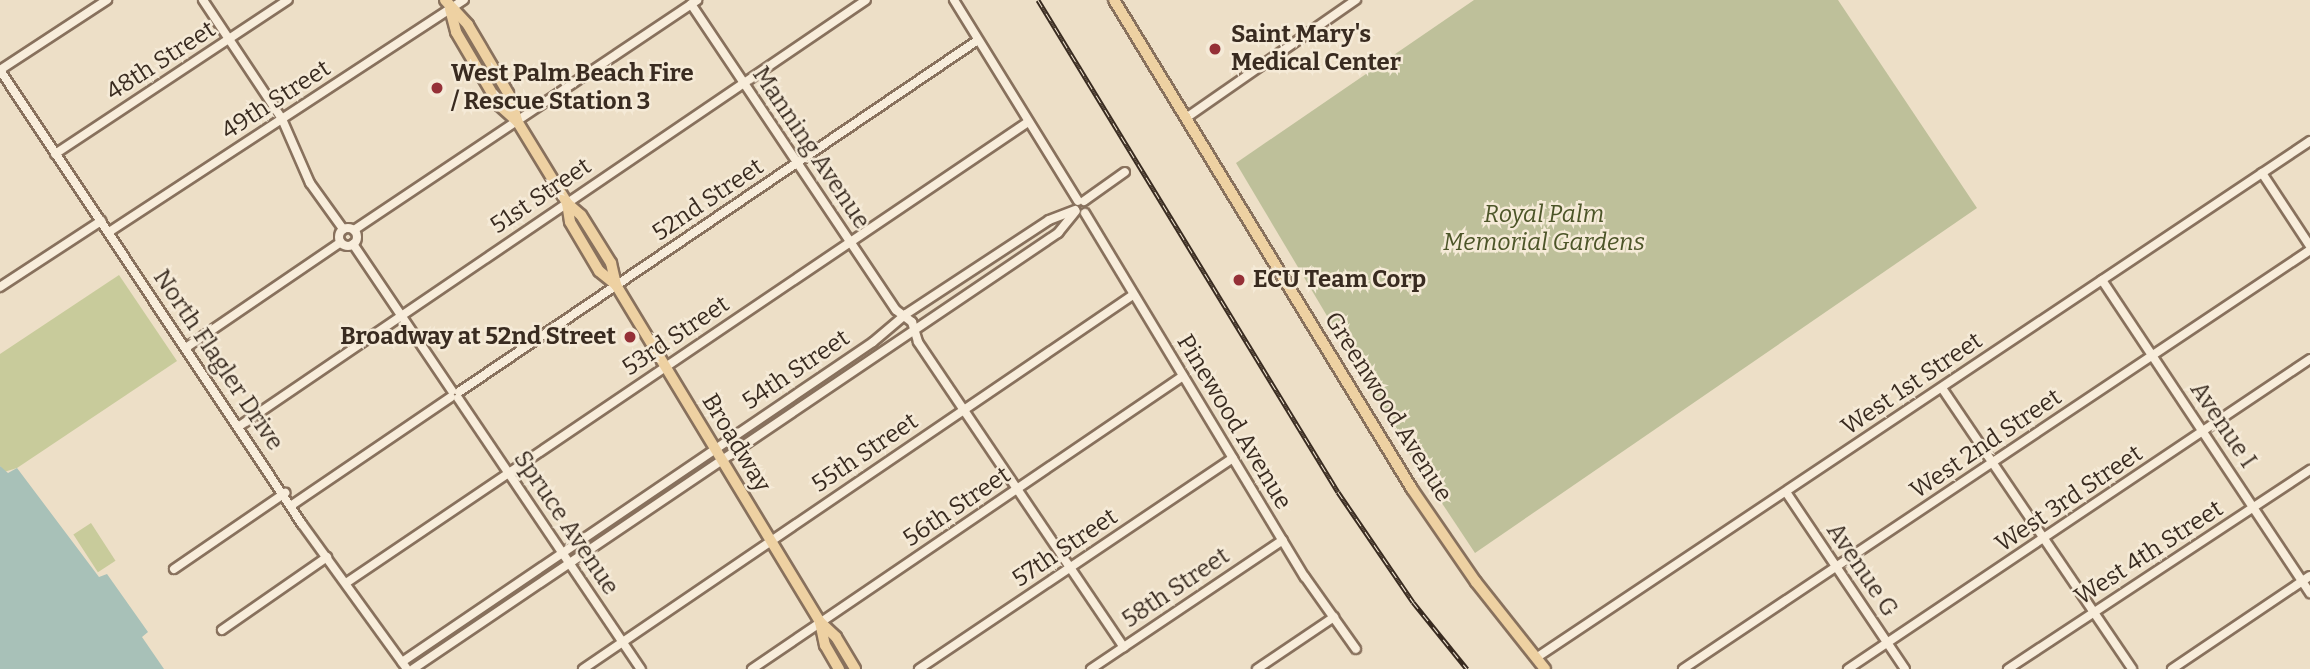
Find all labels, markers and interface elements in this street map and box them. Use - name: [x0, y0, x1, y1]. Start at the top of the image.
- street label: 48th Street: [101, 15, 221, 107]
- place label: Saint Mary's Medical Center: [1231, 21, 1401, 77]
- marker: Saint Mary's Medical Center: [1205, 39, 1225, 59]
- street label: 49th Street: [216, 54, 336, 146]
- place label: West Palm Beach Fire / Rescue Station 3: [451, 60, 694, 116]
- street label: Manning Avenue: [746, 61, 876, 235]
- marker: West Palm Beach Fire / Rescue Station 3: [429, 80, 445, 96]
- street label: 51st Street: [485, 152, 597, 240]
- street label: 52nd Street: [647, 152, 769, 248]
- park label: Royal Palm Memorial Gardens: [1443, 201, 1645, 257]
- street label: North Flagler Drive: [147, 264, 289, 456]
- place label: ECU Team Corp: [1253, 266, 1426, 294]
- marker: ECU Team Corp: [1231, 272, 1247, 288]
- street label: 53rd Street: [617, 290, 735, 382]
- street label: Greenwood Avenue: [1318, 307, 1458, 507]
- place label: Broadway at 52nd Street: [340, 323, 616, 351]
- street label: 54th Street: [737, 324, 855, 416]
- street label: West 1st Street: [1836, 326, 1988, 442]
- marker: Broadway at 52nd Street: [622, 329, 638, 345]
- street label: Pinewood Avenue: [1170, 329, 1298, 515]
- street label: Avenue I: [2184, 376, 2262, 474]
- street label: West 2nd Street: [1905, 383, 2067, 505]
- street label: Broadway: [695, 389, 777, 497]
- street label: 55th Street: [807, 407, 923, 499]
- street label: West 3rd Street: [1990, 439, 2148, 559]
- street label: Spruce Avenue: [507, 446, 625, 600]
- street label: 56th Street: [898, 461, 1016, 553]
- street label: West 4th Street: [2070, 494, 2228, 612]
- street label: 57th Street: [1007, 502, 1123, 594]
- street label: Avenue G: [1820, 518, 1904, 622]
- street label: 58th Street: [1117, 542, 1235, 634]

